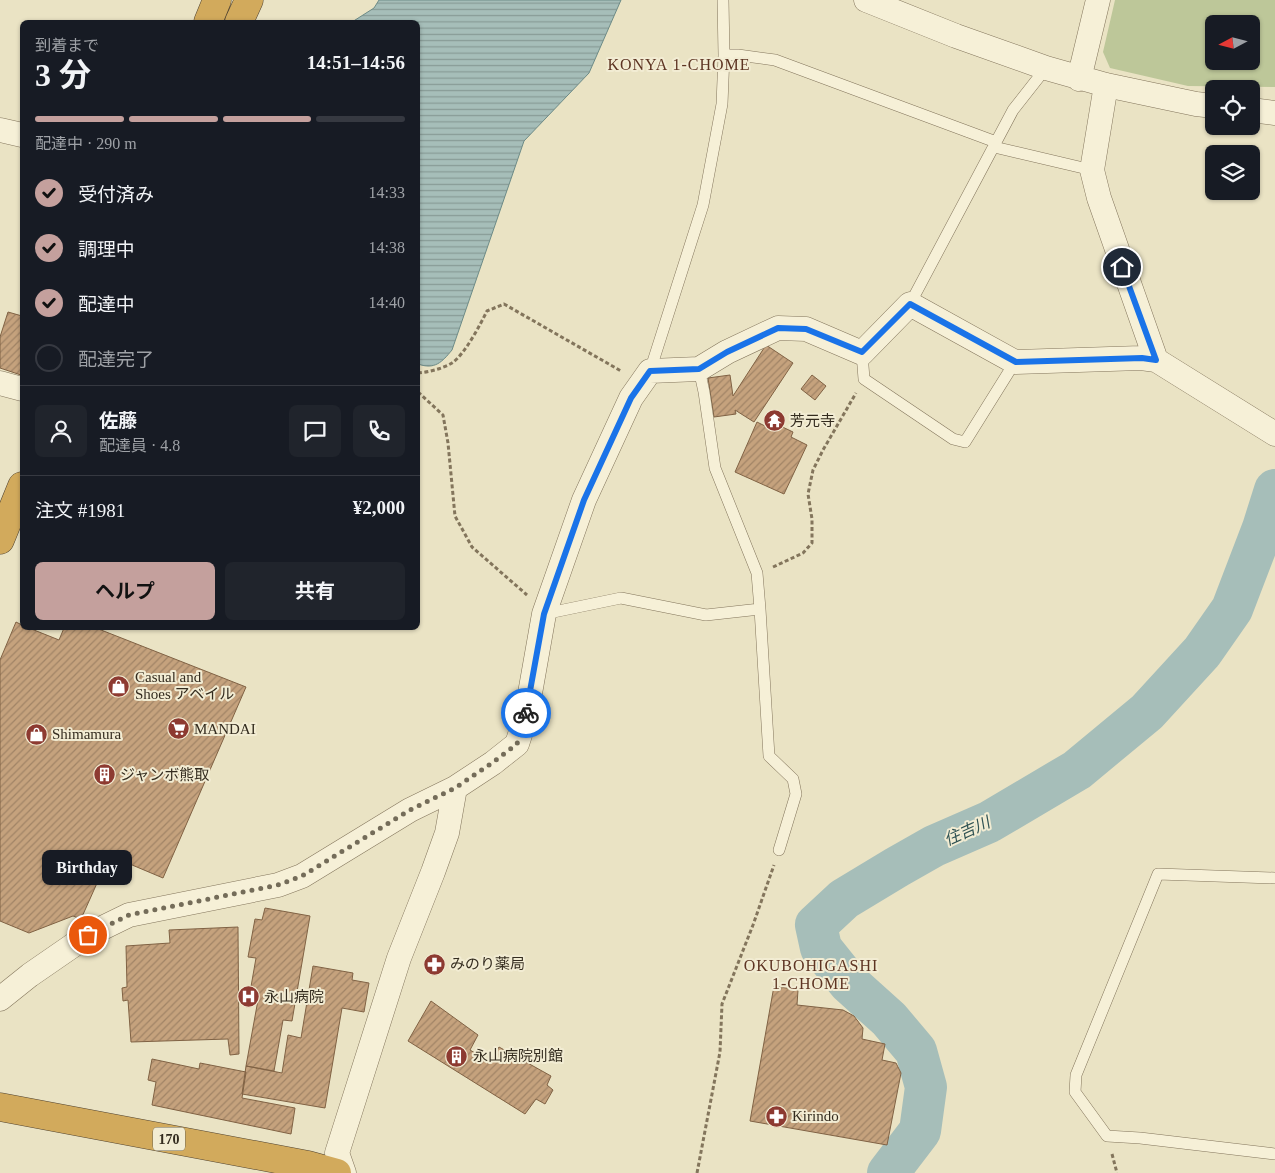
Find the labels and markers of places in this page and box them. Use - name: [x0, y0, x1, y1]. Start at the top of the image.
- pin: [1101, 246, 1143, 288]
- temple icon: 芳元寺: [762, 409, 786, 433]
- place label: 芳元寺: [790, 413, 835, 429]
- place label: Casual and Shoes アベイル: [135, 669, 234, 702]
- shop icon: Casual and Shoes アベイル: [107, 674, 131, 698]
- supermarket icon: MANDAI: [166, 717, 190, 741]
- place label: MANDAI: [194, 721, 256, 737]
- shop icon: Shimamura: [24, 722, 48, 746]
- place label: Shimamura: [52, 726, 121, 742]
- building icon: ジャンボ熊取: [92, 763, 116, 787]
- place label: ジャンボ熊取: [120, 767, 209, 783]
- callout: Birthday: [43, 850, 133, 885]
- pin: [67, 914, 109, 956]
- pharmacy icon: みのり薬局: [422, 952, 446, 976]
- place label: みのり薬局: [450, 956, 525, 972]
- hospital icon: 永山病院: [236, 985, 260, 1009]
- place label: 永山病院: [264, 989, 324, 1005]
- building icon: 永山病院別館: [445, 1044, 469, 1068]
- place label: 永山病院別館: [473, 1048, 563, 1064]
- pharmacy icon: Kirindo: [764, 1104, 788, 1128]
- place label: Kirindo: [792, 1108, 839, 1124]

